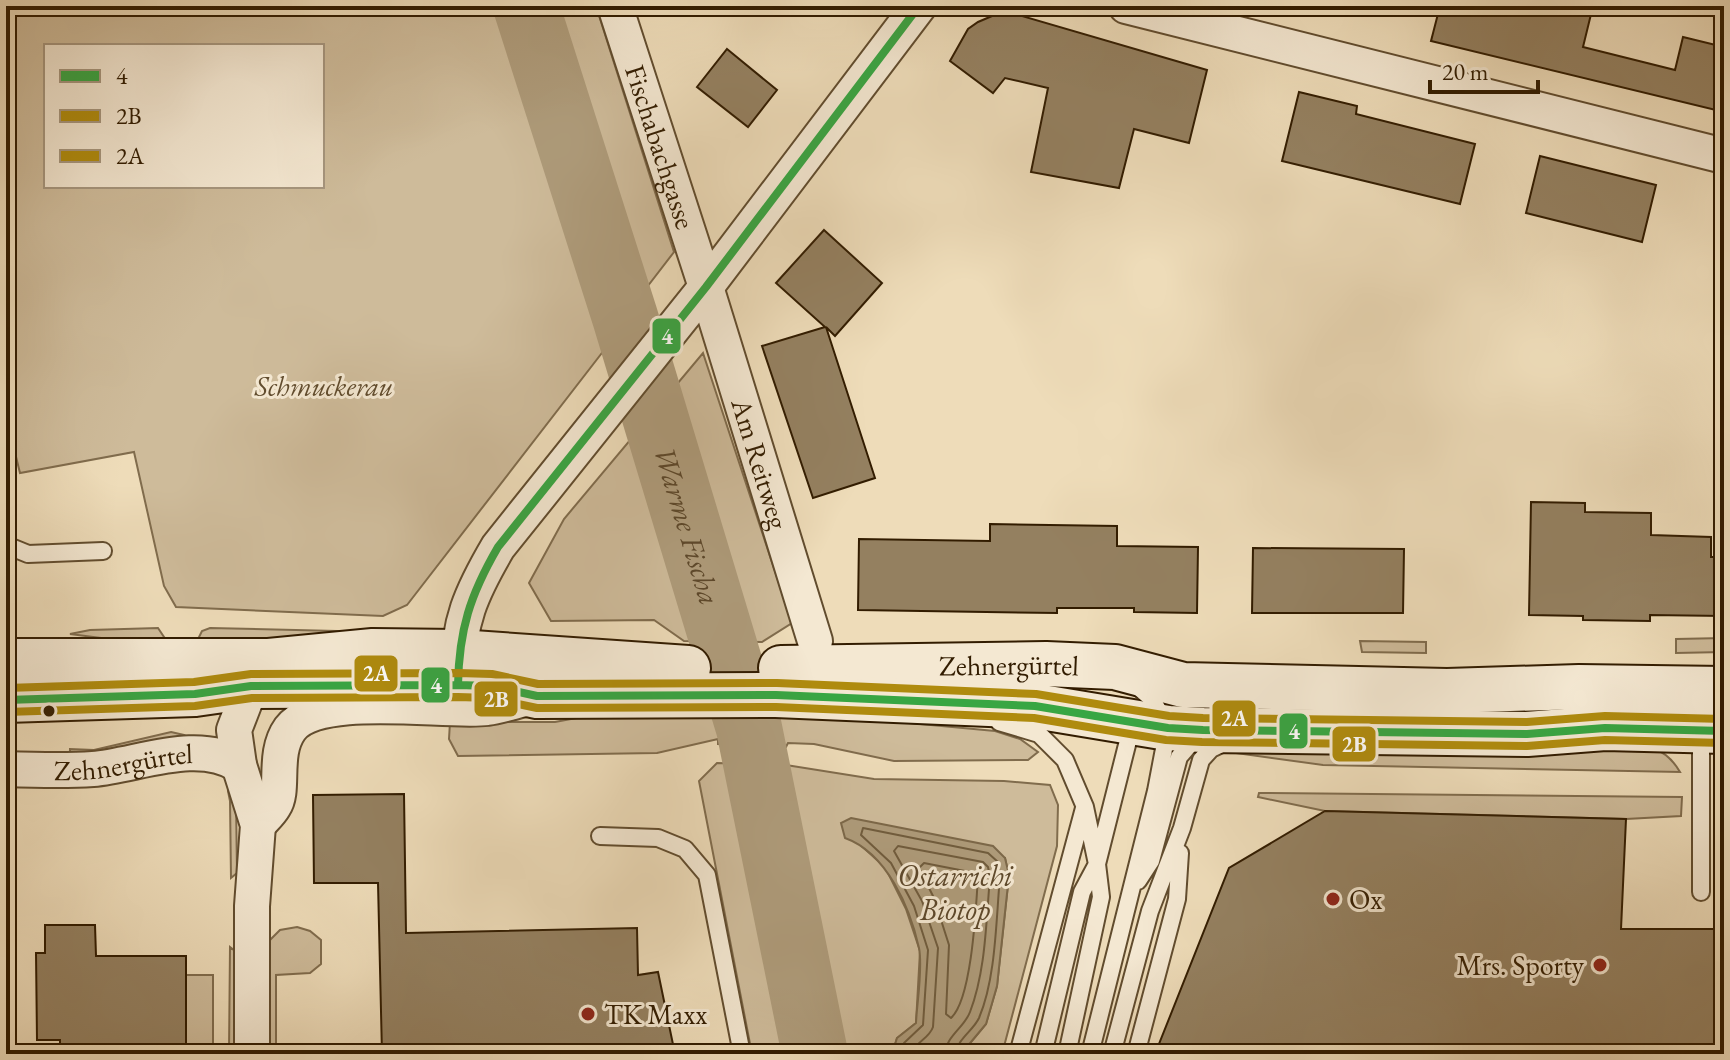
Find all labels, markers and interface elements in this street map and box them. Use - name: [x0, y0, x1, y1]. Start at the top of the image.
- legend: [44, 44, 324, 188]
- scale bar: [1430, 44, 1538, 94]
- text: 20 m: [1442, 56, 1489, 87]
- text: 4: [116, 60, 128, 91]
- street label: Fischabachgasse: [617, 60, 704, 234]
- text: 2B: [116, 100, 142, 131]
- text: 2A: [116, 140, 145, 171]
- line badge: 4: [651, 317, 682, 355]
- text: 4: [661, 322, 673, 351]
- park label: Schmuckerau: [254, 368, 393, 404]
- street label: Am Reitweg: [723, 393, 798, 534]
- water label: Warme Fischa: [646, 441, 730, 609]
- street label: Zehnergürtel: [939, 646, 1080, 684]
- line badge: 2A: [353, 654, 399, 693]
- text: 2A: [362, 659, 390, 688]
- line badge: 4: [420, 666, 451, 704]
- text: 4: [430, 671, 442, 700]
- line badge: 2B: [473, 680, 519, 718]
- text: 2B: [483, 685, 509, 714]
- line badge: 2A: [1211, 699, 1257, 738]
- unlabelled marker: [41, 703, 57, 719]
- text: 2A: [1220, 704, 1248, 733]
- line badge: 4: [1278, 712, 1309, 750]
- text: 4: [1288, 717, 1300, 746]
- line badge: 2B: [1331, 725, 1377, 763]
- text: 2B: [1341, 730, 1367, 759]
- street label: Zehnergürtel: [54, 735, 194, 788]
- water label: Ostarrichi Biotop: [897, 856, 1014, 929]
- place label: Ox: [1349, 881, 1382, 917]
- marker: Ox: [1324, 890, 1342, 908]
- place label: Mrs. Sporty: [1457, 947, 1585, 983]
- marker: Mrs. Sporty: [1591, 956, 1609, 974]
- place label: TK Maxx: [604, 996, 707, 1032]
- marker: TK Maxx: [579, 1005, 597, 1023]

